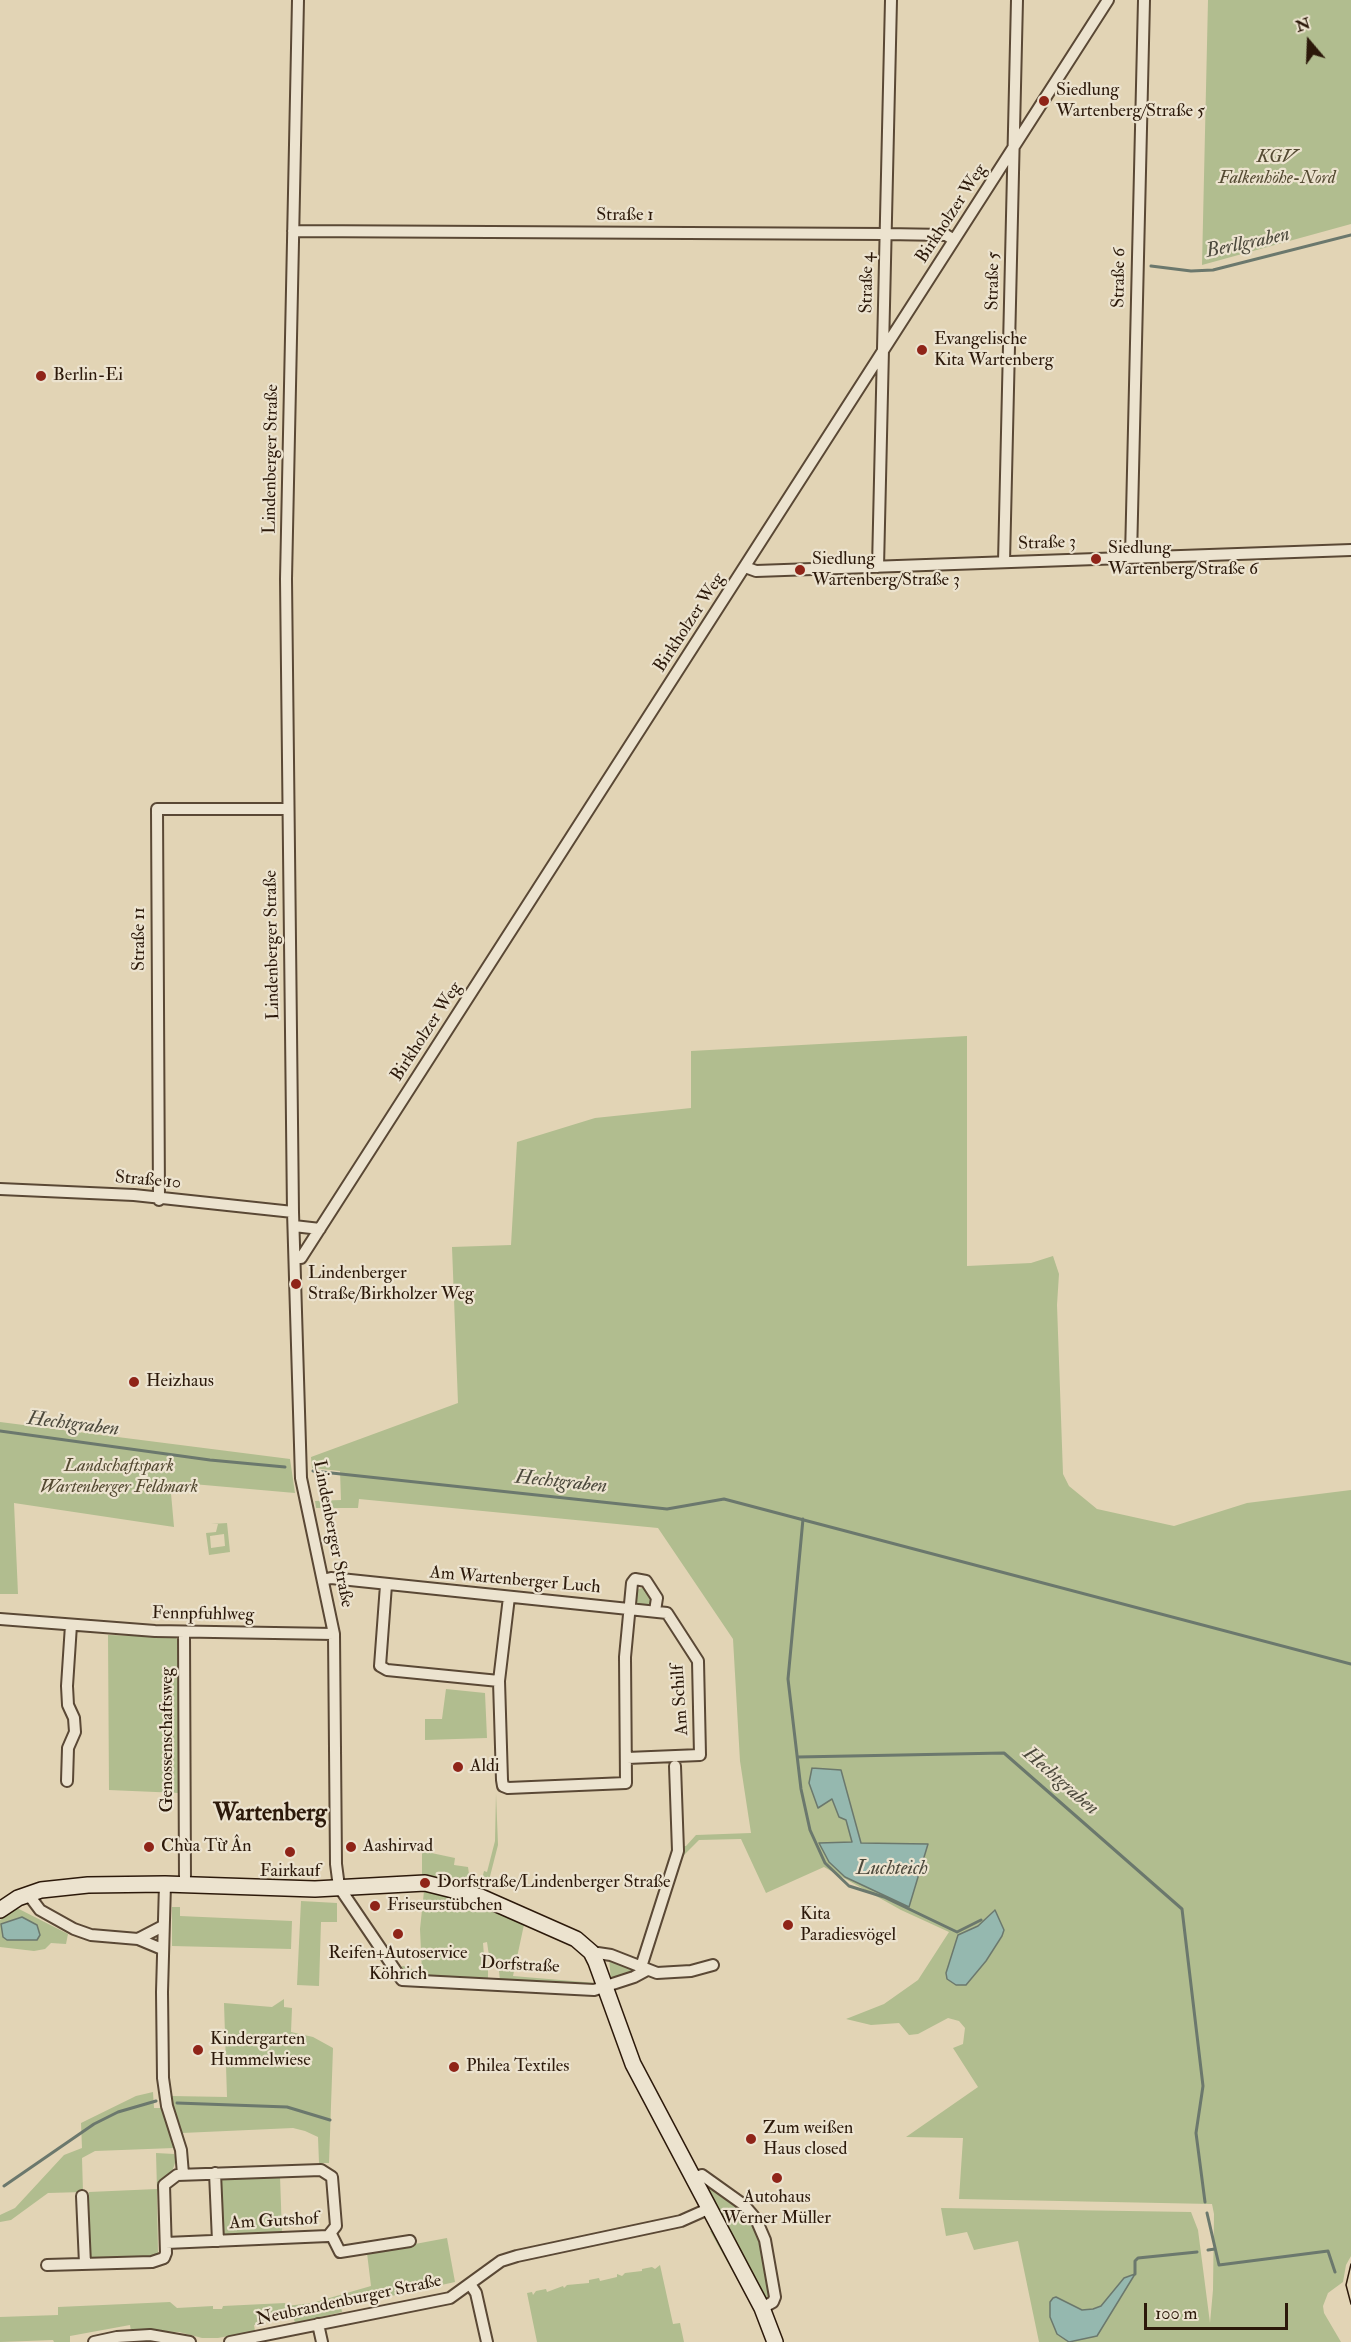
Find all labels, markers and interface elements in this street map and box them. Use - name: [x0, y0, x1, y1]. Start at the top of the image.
- north arrow: [1279, 12, 1339, 72]
- text: N: [1293, 13, 1313, 37]
- place label: Siedlung Wartenberg/Straße 5: [1056, 80, 1205, 122]
- marker: Siedlung Wartenberg/Straße 5: [1037, 94, 1051, 108]
- park label: KGV Falkenhöhe-Nord: [1218, 147, 1336, 190]
- street label: Birkholzer Weg: [912, 160, 992, 268]
- street label: Straße 1: [596, 205, 654, 227]
- water label: Berllgraben: [1204, 223, 1292, 265]
- street label: Straße 6: [1109, 248, 1131, 308]
- street label: Straße 5: [983, 251, 1005, 311]
- street label: Straße 4: [857, 252, 879, 314]
- place label: Evangelische Kita Wartenberg: [934, 329, 1054, 372]
- marker: Evangelische Kita Wartenberg: [915, 343, 929, 357]
- place label: Berlin-Ei: [53, 365, 123, 387]
- marker: Berlin-Ei: [34, 369, 48, 383]
- street label: Lindenberger Straße: [260, 384, 284, 534]
- street label: Straße 3: [1018, 532, 1076, 556]
- place label: Siedlung Wartenberg/Straße 6: [1108, 538, 1258, 580]
- place label: Siedlung Wartenberg/Straße 3: [812, 549, 960, 592]
- marker: Siedlung Wartenberg/Straße 6: [1089, 552, 1103, 566]
- marker: Siedlung Wartenberg/Straße 3: [793, 563, 807, 577]
- street label: Birkholzer Weg: [650, 569, 730, 677]
- street label: Lindenberger Straße: [261, 870, 285, 1020]
- street label: Straße 11: [129, 907, 151, 971]
- street label: Birkholzer Weg: [387, 978, 467, 1086]
- street label: Straße 10: [114, 1167, 182, 1195]
- place label: Lindenberger Straße/Birkholzer Weg: [308, 1263, 474, 1306]
- marker: Lindenberger Straße/Birkholzer Weg: [289, 1277, 303, 1291]
- place label: Heizhaus: [146, 1371, 214, 1393]
- marker: Heizhaus: [127, 1375, 141, 1389]
- water label: Hechtgraben: [26, 1407, 120, 1443]
- park label: Landschaftspark Wartenberger Feldmark: [40, 1456, 198, 1498]
- street label: Lindenberger Straße: [307, 1458, 357, 1610]
- water label: Hechtgraben: [514, 1466, 608, 1500]
- street label: Am Wartenberger Luch: [429, 1563, 601, 1599]
- street label: Fennpfuhlweg: [152, 1603, 254, 1627]
- street label: Am Schilf: [668, 1664, 694, 1736]
- street label: Genossenschaftsweg: [157, 1667, 179, 1813]
- water label: Hechtgraben: [1017, 1743, 1103, 1821]
- place label: Aldi: [470, 1756, 500, 1778]
- marker: Aldi: [451, 1760, 465, 1774]
- district label: Wartenberg: [213, 1801, 327, 1829]
- place label: Chùa Từ Ân: [161, 1836, 252, 1858]
- place label: Aashirvad: [363, 1836, 433, 1858]
- marker: Chùa Từ Ân: [142, 1840, 156, 1854]
- marker: Aashirvad: [344, 1840, 358, 1854]
- marker: Fairkauf: [283, 1845, 297, 1859]
- water label: Luchteich: [856, 1858, 928, 1882]
- place label: Fairkauf: [260, 1861, 320, 1883]
- place label: Dorfstraße/Lindenberger Straße: [437, 1872, 671, 1894]
- marker: Dorfstraße/Lindenberger Straße: [418, 1876, 432, 1890]
- place label: Friseurstübchen: [387, 1895, 503, 1917]
- marker: Friseurstübchen: [368, 1899, 382, 1913]
- place label: Kita Paradiesvögel: [800, 1904, 896, 1946]
- marker: Kita Paradiesvögel: [781, 1918, 795, 1932]
- marker: Reifen+Autoservice Köhrich: [391, 1927, 405, 1941]
- place label: Reifen+Autoservice Köhrich: [328, 1943, 468, 1986]
- street label: Dorfstraße: [480, 1953, 560, 1979]
- place label: Kindergarten Hummelwiese: [210, 2029, 311, 2072]
- marker: Kindergarten Hummelwiese: [191, 2043, 205, 2057]
- place label: Philea Textiles: [466, 2056, 569, 2078]
- marker: Philea Textiles: [447, 2060, 461, 2074]
- place label: Zum weißen Haus closed: [763, 2118, 853, 2160]
- marker: Zum weißen Haus closed: [744, 2132, 758, 2146]
- marker: Autohaus Werner Müller: [770, 2171, 784, 2185]
- place label: Autohaus Werner Müller: [723, 2187, 831, 2230]
- street label: Am Gutshof: [229, 2209, 319, 2235]
- street label: Neubrandenburger Straße: [254, 2271, 444, 2331]
- scale bar: [1147, 2291, 1291, 2329]
- text: 100 m: [1155, 2302, 1198, 2325]

